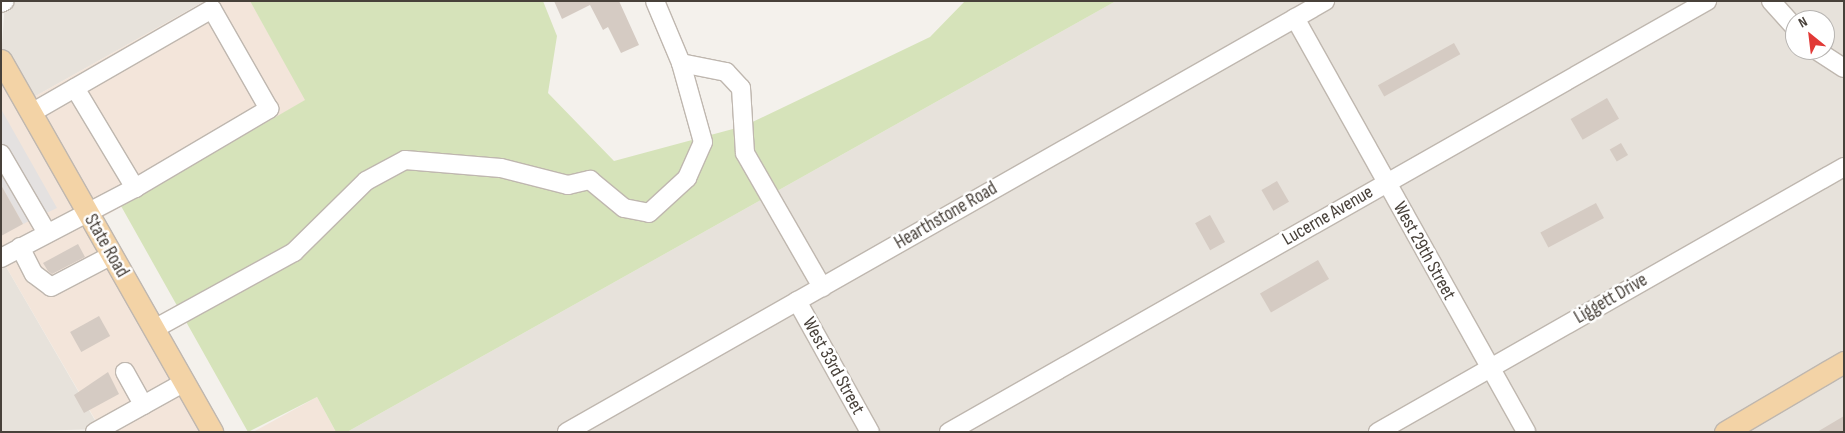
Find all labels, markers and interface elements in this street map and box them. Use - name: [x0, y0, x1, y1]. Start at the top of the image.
- north arrow: [1785, 10, 1835, 60]
- text: N: [1796, 13, 1810, 32]
- street label: Hearthstone Road: [891, 177, 1001, 255]
- street label: Lucerne Avenue: [1279, 181, 1377, 251]
- street label: West 29th Street: [1388, 198, 1460, 304]
- street label: State Road: [79, 210, 133, 282]
- street label: Liggett Drive: [1570, 269, 1652, 329]
- street label: West 33rd Street: [797, 313, 869, 419]

